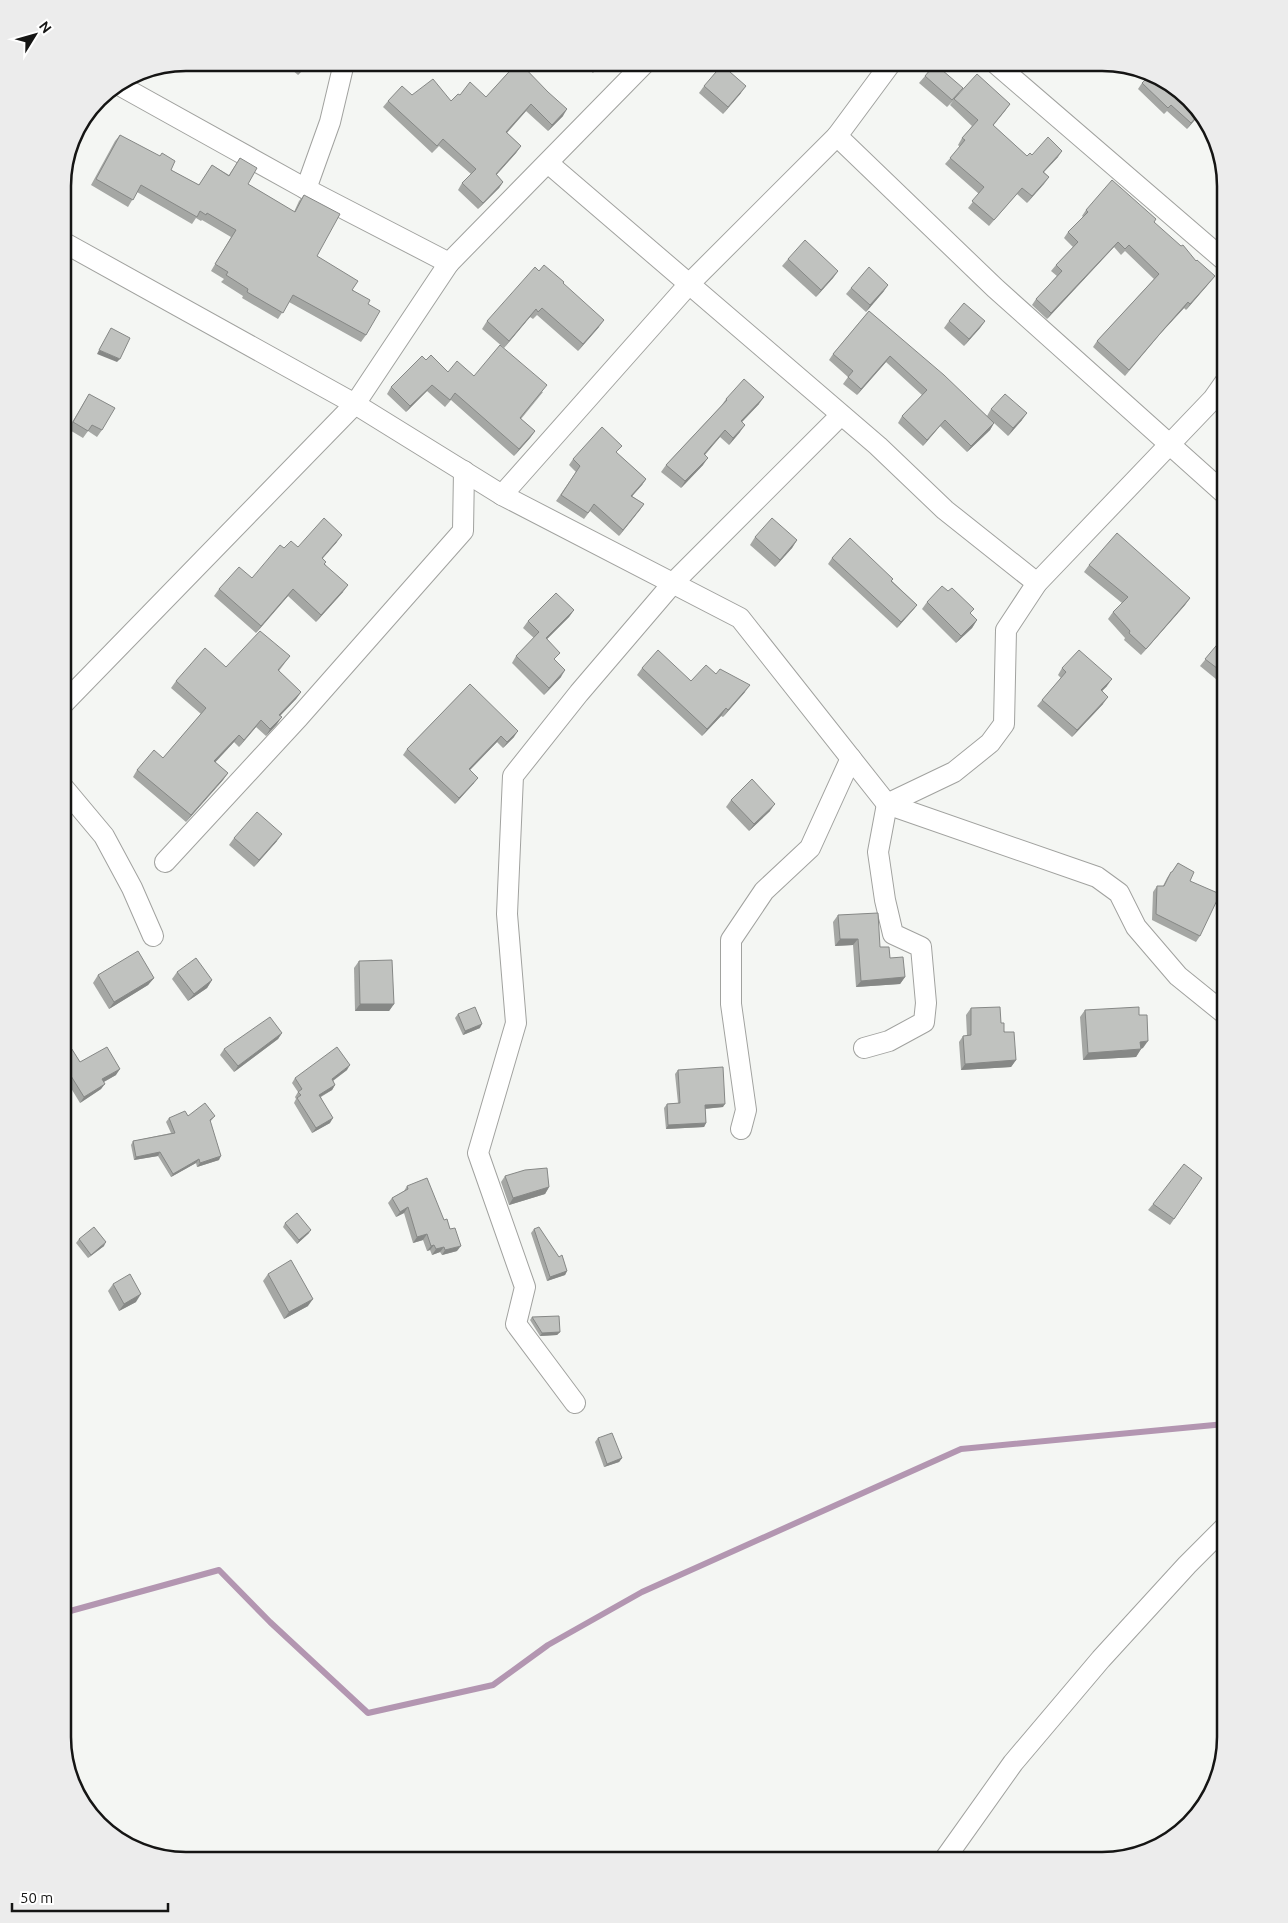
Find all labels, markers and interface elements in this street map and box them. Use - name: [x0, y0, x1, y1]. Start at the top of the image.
- north arrow: [10, 10, 60, 60]
- text: N: [36, 18, 55, 36]
- scale bar: [12, 1880, 169, 1912]
- text: 50 m: [20, 1889, 53, 1906]

